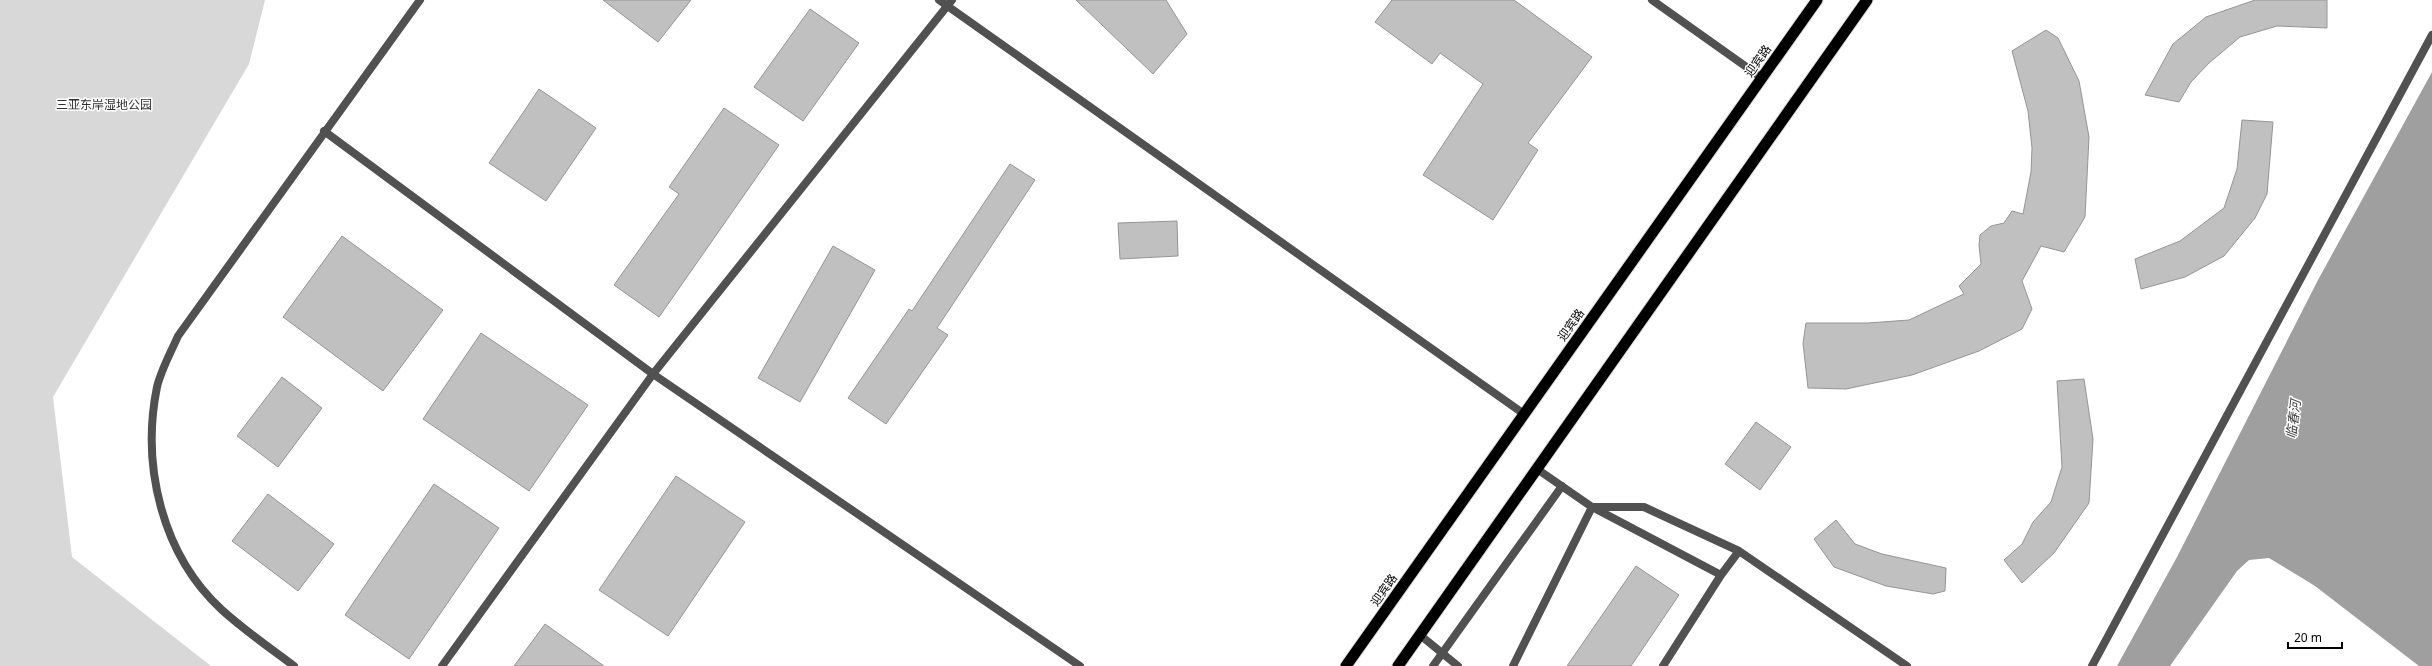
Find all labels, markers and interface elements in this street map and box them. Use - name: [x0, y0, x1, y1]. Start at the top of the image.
- street label: 迎宾路: [1740, 41, 1775, 80]
- park label: 三亚东岸湿地公园: [56, 96, 152, 113]
- street label: 迎宾路: [1553, 305, 1588, 344]
- water label: 临春河: [2282, 396, 2305, 439]
- street label: 迎宾路: [1366, 570, 1401, 609]
- scale bar: [2288, 624, 2342, 650]
- text: 20 m: [2294, 629, 2322, 646]

